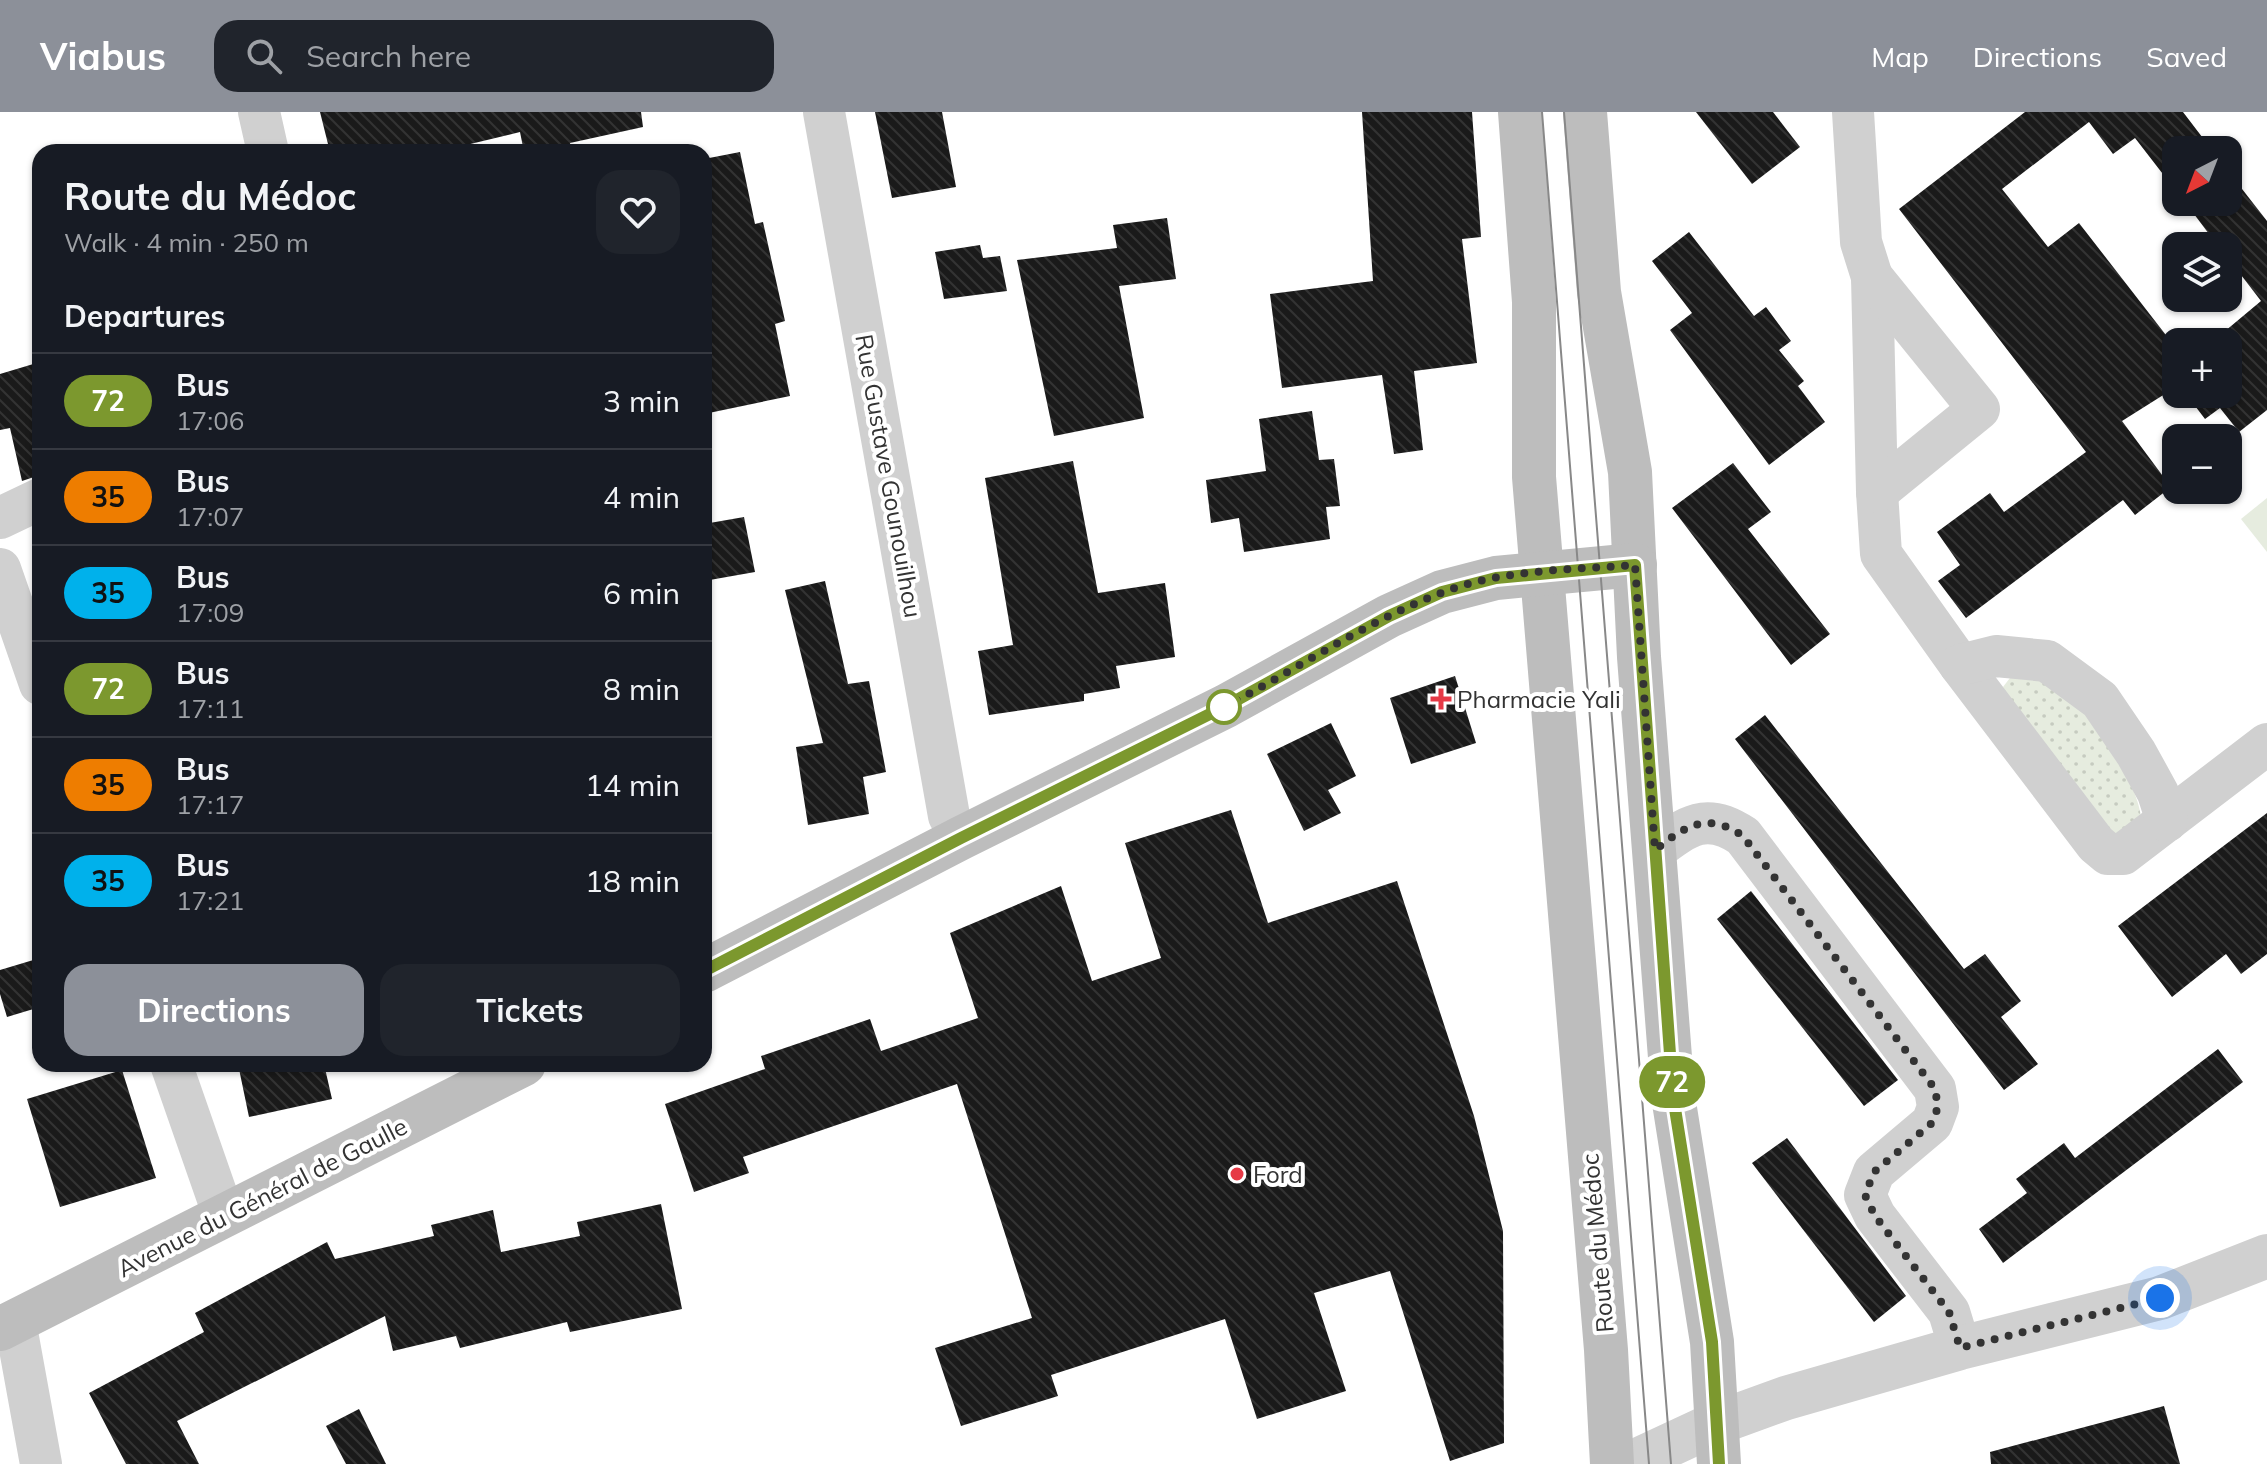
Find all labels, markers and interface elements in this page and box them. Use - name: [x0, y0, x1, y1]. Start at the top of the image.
- search box: [214, 20, 774, 92]
- text: Viabus: [40, 32, 166, 80]
- icon: search: [242, 34, 286, 78]
- text: Search here: [306, 37, 471, 75]
- text: Map: [1871, 39, 1929, 74]
- text: Directions: [1973, 39, 2102, 74]
- text: Saved: [2146, 39, 2227, 74]
- north arrow: [2162, 136, 2242, 216]
- map controls: [2162, 136, 2242, 504]
- button: heart: [596, 170, 680, 254]
- text: Route du Médoc: [64, 172, 357, 220]
- text: Walk · 4 min · 250 m: [64, 226, 309, 259]
- button: layers: [2162, 232, 2242, 312]
- text: Departures: [64, 297, 225, 335]
- button: +: [2162, 328, 2242, 408]
- street label: Rue Gustave Gounouilhou: [849, 332, 929, 620]
- text: Bus: [176, 366, 230, 404]
- text: 3 min: [603, 382, 680, 420]
- text: 72: [91, 383, 125, 418]
- text: 17:06: [176, 404, 244, 437]
- button: −: [2162, 424, 2242, 504]
- text: Bus: [176, 462, 230, 500]
- text: 4 min: [603, 478, 680, 516]
- text: 35: [91, 479, 125, 514]
- text: 17:07: [176, 500, 244, 533]
- text: Bus: [176, 558, 230, 596]
- text: 6 min: [603, 574, 680, 612]
- text: 35: [91, 575, 125, 610]
- text: 17:09: [176, 596, 244, 629]
- text: Bus: [176, 654, 230, 692]
- text: 8 min: [603, 670, 680, 708]
- text: 72: [91, 671, 125, 706]
- place label: Pharmacie Yali: [1457, 684, 1621, 714]
- unlabelled marker: [1207, 690, 1241, 724]
- marker: Pharmacie Yali: [1432, 690, 1450, 708]
- text: 17:11: [176, 692, 244, 725]
- text: Bus: [176, 750, 230, 788]
- text: 14 min: [585, 766, 680, 804]
- text: 35: [91, 767, 125, 802]
- text: 17:17: [176, 788, 244, 821]
- text: Bus: [176, 846, 230, 884]
- text: 18 min: [585, 862, 680, 900]
- text: 35: [91, 863, 125, 898]
- text: 17:21: [176, 884, 244, 917]
- button: Directions: [64, 964, 364, 1056]
- button: Tickets: [380, 964, 680, 1056]
- line badge: 72: [1636, 1056, 1708, 1108]
- text: 72: [1655, 1064, 1689, 1099]
- street label: Avenue du Général de Gaulle: [112, 1111, 412, 1283]
- street label: Route du Médoc: [1574, 1152, 1620, 1334]
- place label: Ford: [1253, 1159, 1303, 1189]
- marker: Ford: [1228, 1165, 1246, 1183]
- your location: [2140, 1278, 2180, 1318]

